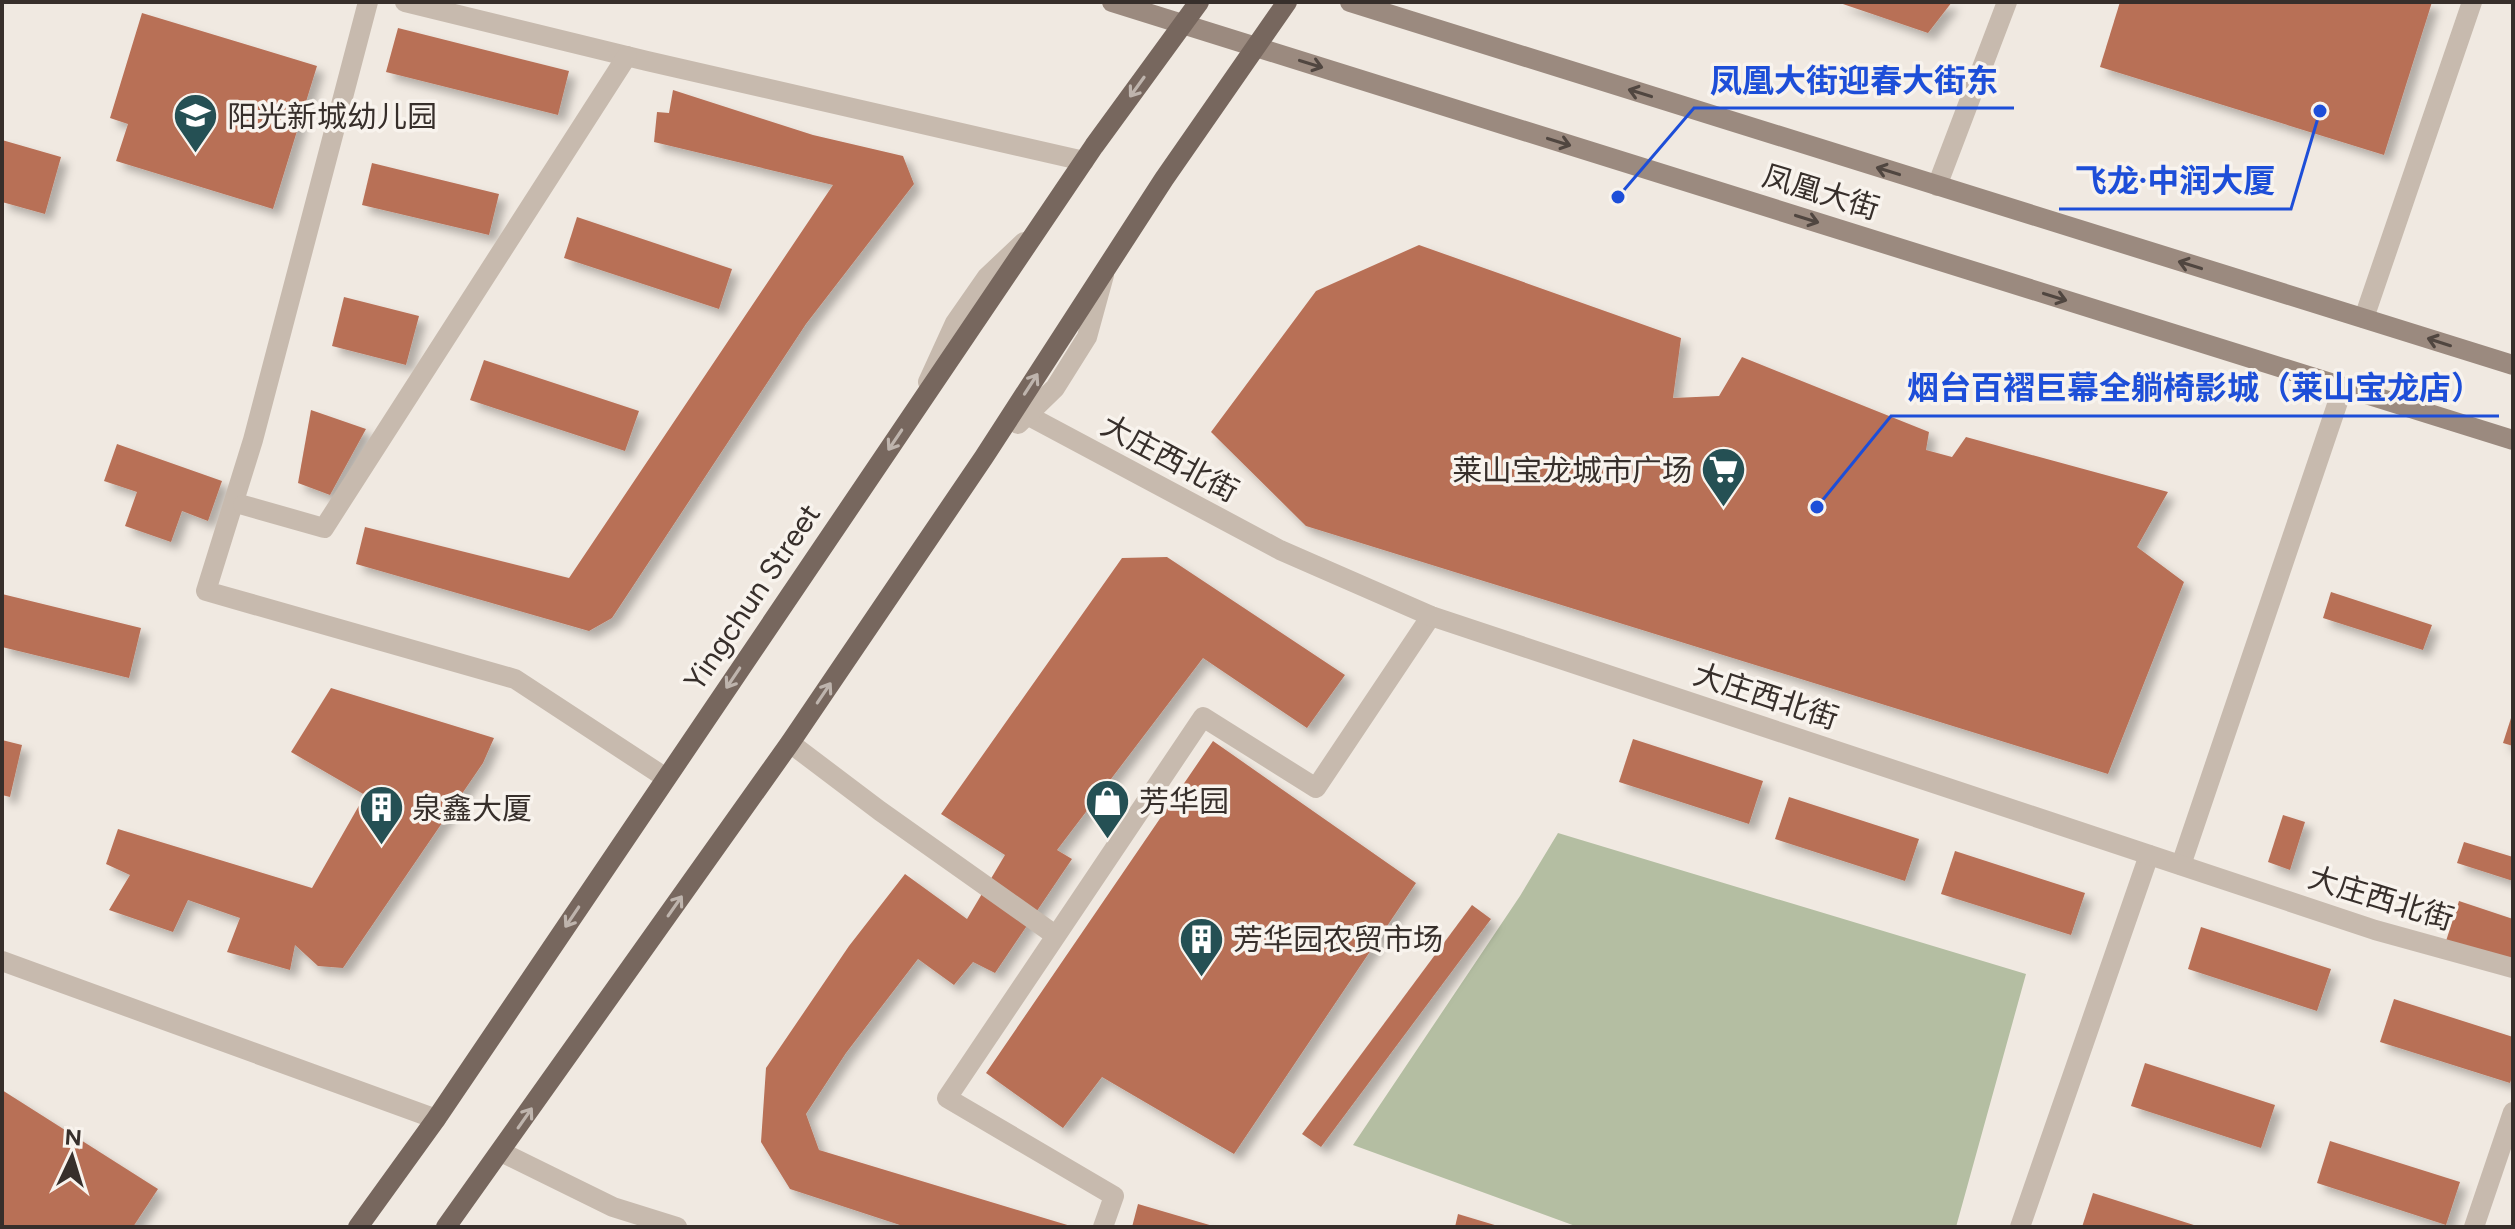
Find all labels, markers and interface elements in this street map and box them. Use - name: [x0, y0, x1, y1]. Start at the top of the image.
- callout: 凤凰大街迎春大街东: [1694, 52, 2014, 108]
- one-way arrow: [1297, 57, 1323, 72]
- text: 凤凰大街迎春大街东: [1710, 62, 1998, 100]
- one-way arrow: [1129, 76, 1146, 97]
- one-way arrow: [1628, 85, 1654, 100]
- school or university icon: 阳光新城幼儿园: [172, 92, 220, 155]
- place label: 阳光新城幼儿园: [227, 98, 437, 135]
- one-way arrow: [1545, 135, 1571, 150]
- callout: 飞龙·中润大厦: [2059, 153, 2291, 209]
- street label: 凤凰大街: [1758, 157, 1884, 227]
- text: 飞龙·中润大厦: [2075, 162, 2275, 200]
- one-way arrow: [1876, 163, 1901, 178]
- one-way arrow: [1794, 213, 1819, 228]
- one-way arrow: [2178, 256, 2203, 271]
- one-way arrow: [2042, 291, 2067, 305]
- one-way arrow: [2426, 334, 2452, 349]
- callout: 烟台百褶巨幕全躺椅影城（莱山宝龙店）: [1891, 360, 2499, 416]
- text: 烟台百褶巨幕全躺椅影城（莱山宝龙店）: [1907, 369, 2483, 407]
- one-way arrow: [1023, 373, 1039, 396]
- street label: 大庄西北街: [1095, 406, 1245, 510]
- one-way arrow: [887, 428, 903, 450]
- supermarket icon: 莱山宝龙城市广场: [1699, 446, 1747, 509]
- place label: 莱山宝龙城市广场: [1452, 452, 1692, 489]
- street label: Yingchun Street: [676, 497, 828, 697]
- street label: 大庄西北街: [1689, 655, 1843, 737]
- one-way arrow: [725, 667, 742, 689]
- one-way arrow: [816, 682, 832, 705]
- shop icon: 芳华园: [1084, 777, 1132, 840]
- place label: 芳华园: [1139, 783, 1229, 820]
- building icon: 泉鑫大厦: [357, 784, 405, 847]
- place label: 泉鑫大厦: [412, 790, 532, 827]
- street label: 大庄西北街: [2304, 858, 2458, 938]
- one-way arrow: [666, 896, 683, 917]
- one-way arrow: [564, 905, 580, 928]
- building icon: 芳华园农贸市场: [1178, 915, 1226, 978]
- place label: 芳华园农贸市场: [1233, 921, 1443, 958]
- one-way arrow: [517, 1108, 533, 1130]
- north arrow: [32, 1117, 112, 1197]
- text: N: [64, 1123, 83, 1152]

